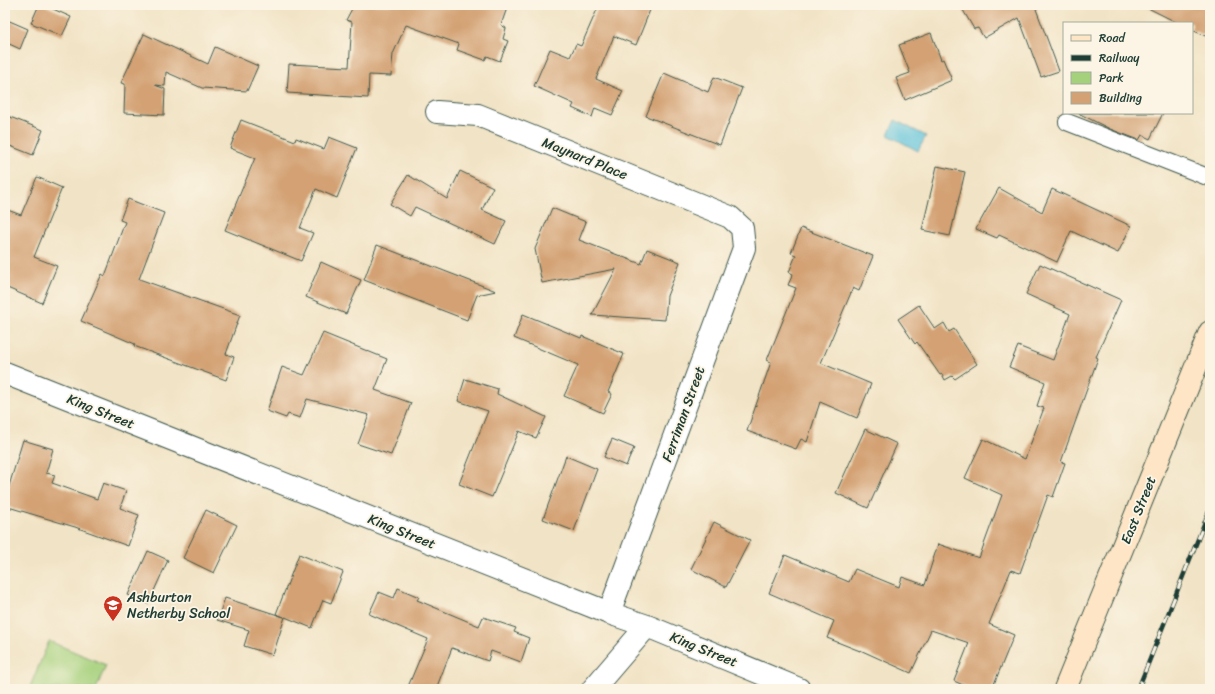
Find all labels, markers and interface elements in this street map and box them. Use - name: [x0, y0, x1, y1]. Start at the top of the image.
- legend: [1063, 22, 1193, 114]
- text: Road: [1099, 27, 1126, 49]
- text: Railway: [1099, 47, 1140, 69]
- text: Park: [1099, 67, 1124, 89]
- text: Building: [1099, 87, 1142, 109]
- street label: Maynard Place: [538, 130, 632, 187]
- street label: Ferriman Street: [655, 363, 712, 466]
- street label: King Street: [63, 387, 139, 436]
- street label: East Street: [1113, 472, 1163, 548]
- street label: King Street: [364, 507, 440, 556]
- place label: Ashburton Netherby School: [126, 585, 231, 626]
- school or university icon: Ashburton Netherby School: [102, 594, 124, 622]
- street label: King Street: [666, 625, 742, 674]

